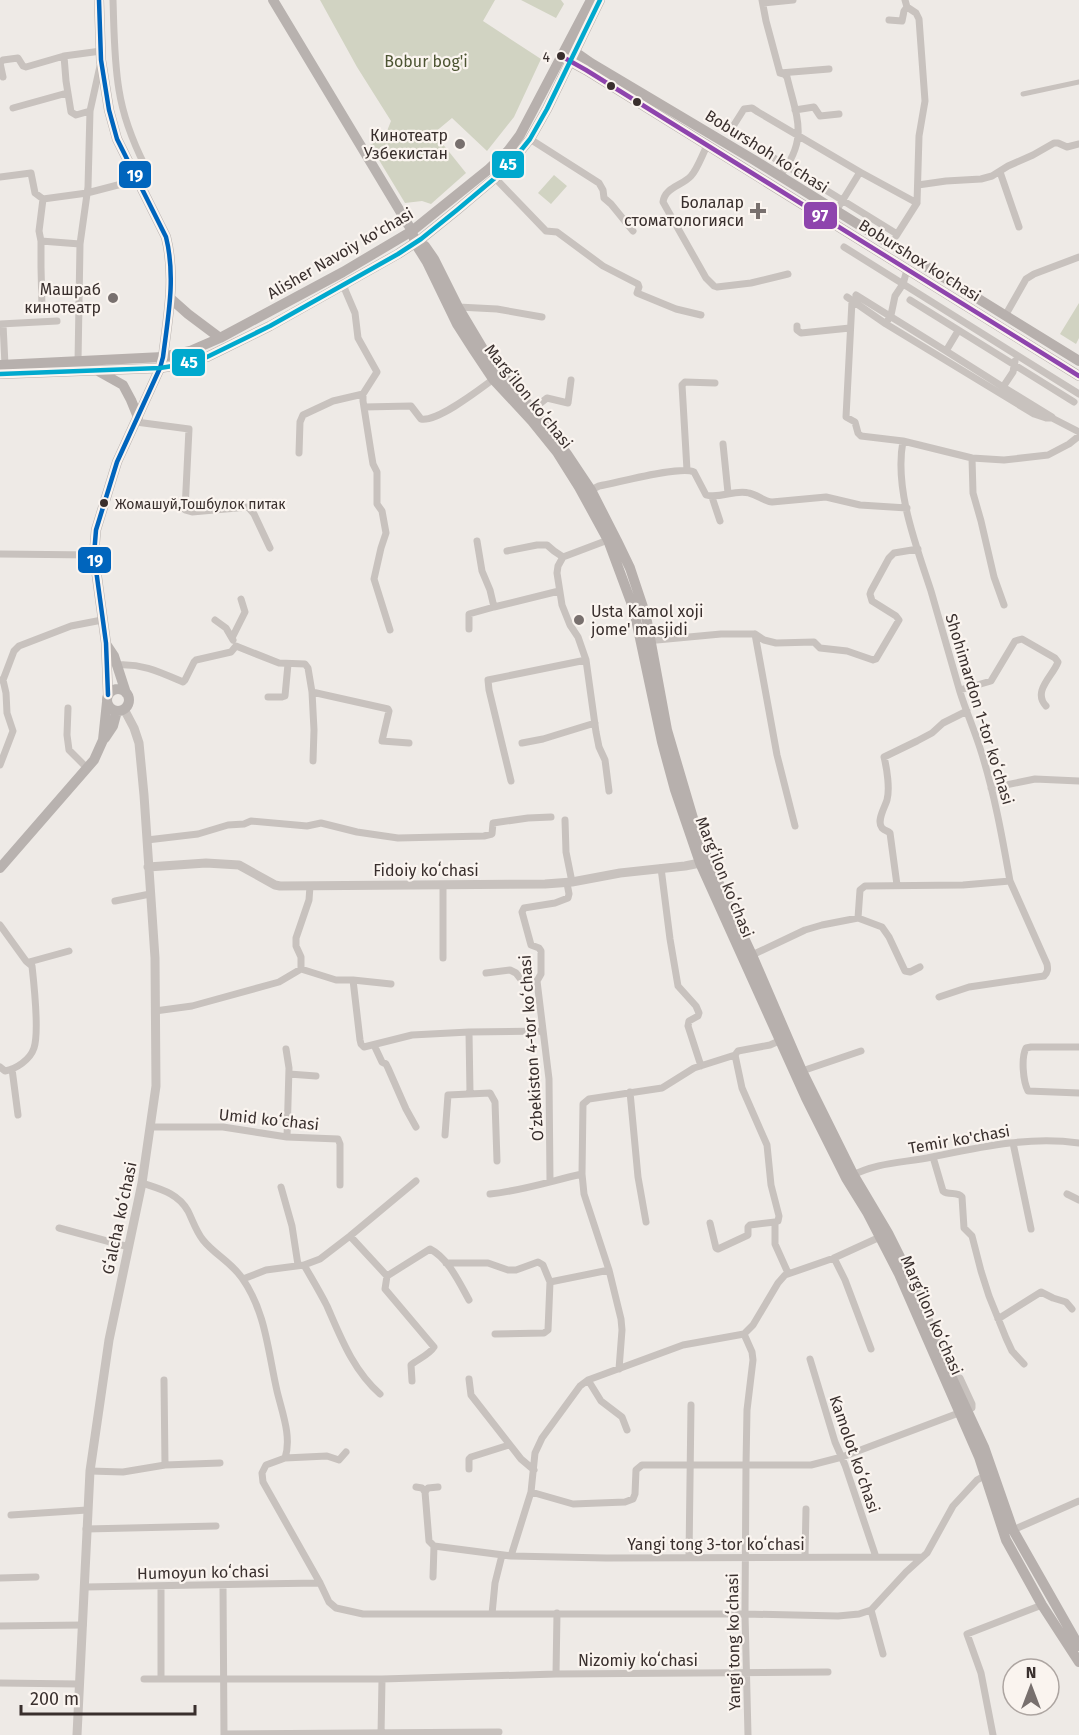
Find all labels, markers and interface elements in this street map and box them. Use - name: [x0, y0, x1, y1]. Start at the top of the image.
- place label: 4: [543, 49, 551, 66]
- marker: 4: [555, 50, 567, 62]
- park label: Bobur bog'i: [384, 52, 468, 71]
- unlabelled marker: [605, 80, 617, 92]
- unlabelled marker: [631, 96, 643, 108]
- street label: Boburshoh koʻchasi: [702, 106, 832, 197]
- place label: Кинотеатр Узбекистан: [364, 126, 448, 163]
- marker: Кинотеатр Узбекистан: [453, 137, 467, 151]
- line badge: 45: [491, 150, 525, 179]
- text: 45: [499, 155, 517, 174]
- line badge: 19: [118, 160, 152, 189]
- text: 19: [127, 166, 143, 185]
- place label: Болалар стоматологияси: [624, 193, 744, 230]
- line badge: 97: [803, 201, 838, 230]
- marker: Болалар стоматологияси: [749, 202, 767, 220]
- street label: Alisher Navoiy ko'chasi: [264, 204, 417, 303]
- text: 97: [812, 206, 829, 225]
- street label: Boburshox ko'chasi: [855, 215, 984, 306]
- place label: Машраб кинотеатр: [24, 280, 101, 317]
- marker: Машраб кинотеатр: [106, 291, 120, 305]
- street label: Margʻilon koʻchasi: [481, 340, 577, 452]
- line badge: 45: [171, 348, 206, 377]
- text: 45: [180, 353, 198, 372]
- place label: Жомашуй,Тошбулок питак: [115, 496, 286, 513]
- marker: Жомашуй,Тошбулок питак: [98, 497, 110, 509]
- line badge: 19: [77, 546, 112, 574]
- text: 19: [87, 551, 103, 570]
- place label: Usta Kamol xoji jome' masjidi: [590, 602, 704, 639]
- street label: Shohimardon 1-tor koʻchasi: [941, 611, 1018, 807]
- marker: Usta Kamol xoji jome' masjidi: [572, 613, 586, 627]
- street label: Margʻilon koʻchasi: [692, 814, 758, 941]
- street label: Fidoiy koʻchasi: [373, 861, 479, 880]
- street label: Oʻzbekiston 4-tor koʻchasi: [516, 954, 547, 1142]
- street label: Umid koʻchasi: [218, 1105, 320, 1134]
- street label: Temir ko'chasi: [907, 1121, 1011, 1158]
- street label: Gʻalcha koʻchasi: [98, 1160, 141, 1276]
- street label: Margʻilon koʻchasi: [897, 1252, 966, 1378]
- street label: Kamolot koʻchasi: [825, 1393, 884, 1516]
- street label: Yangi tong 3-tor koʻchasi: [627, 1535, 805, 1554]
- street label: Humoyun koʻchasi: [137, 1562, 269, 1583]
- street label: Yangi tong koʻchasi: [723, 1573, 744, 1711]
- street label: Nizomiy koʻchasi: [578, 1651, 698, 1670]
- north arrow: [1001, 1657, 1061, 1717]
- text: N: [1026, 1663, 1036, 1682]
- scale bar: [21, 1678, 195, 1716]
- text: 200 m: [30, 1688, 79, 1710]

